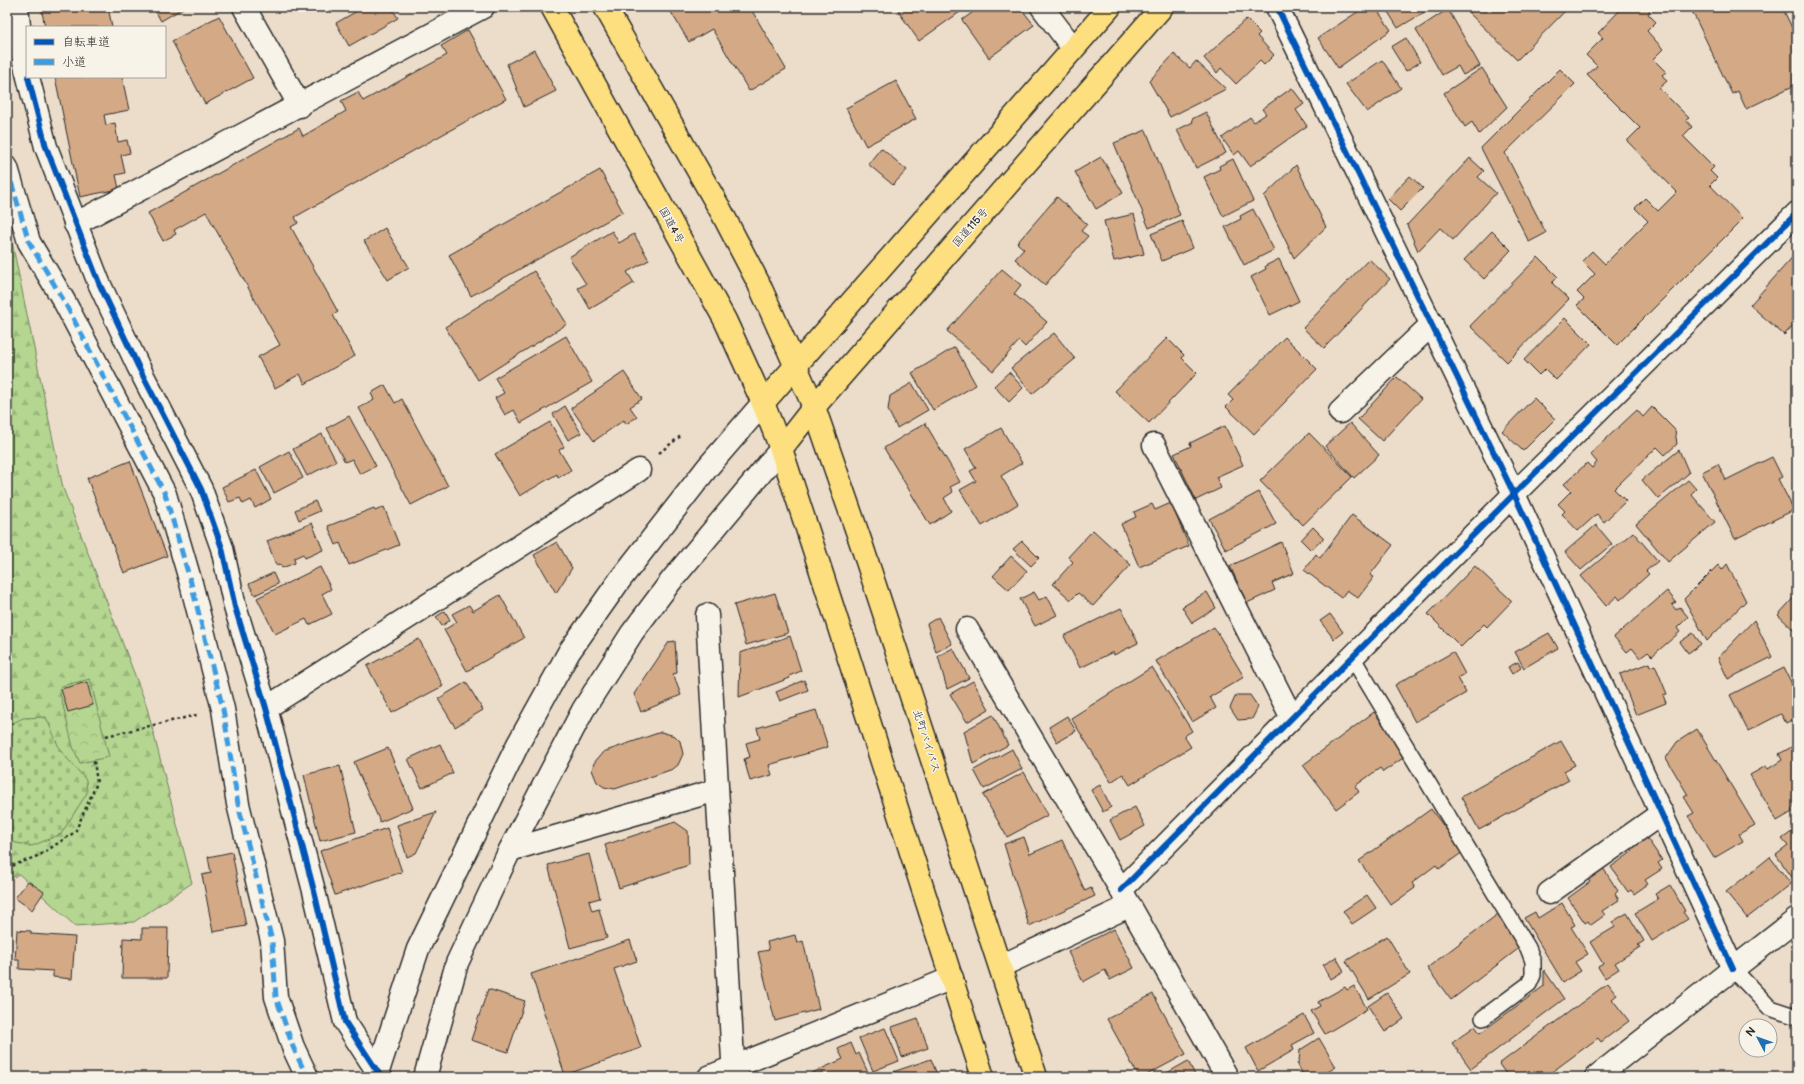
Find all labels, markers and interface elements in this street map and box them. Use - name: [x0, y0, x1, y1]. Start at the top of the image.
- legend: [26, 26, 166, 78]
- text: 自転車道: [62, 35, 110, 50]
- text: 小道: [62, 55, 86, 70]
- street label: 国道4号: [656, 205, 687, 246]
- street label: 国道115号: [950, 205, 991, 250]
- street label: 北町バイパス: [910, 708, 943, 774]
- north arrow: [1738, 1018, 1778, 1058]
- text: N: [1743, 1024, 1758, 1039]

